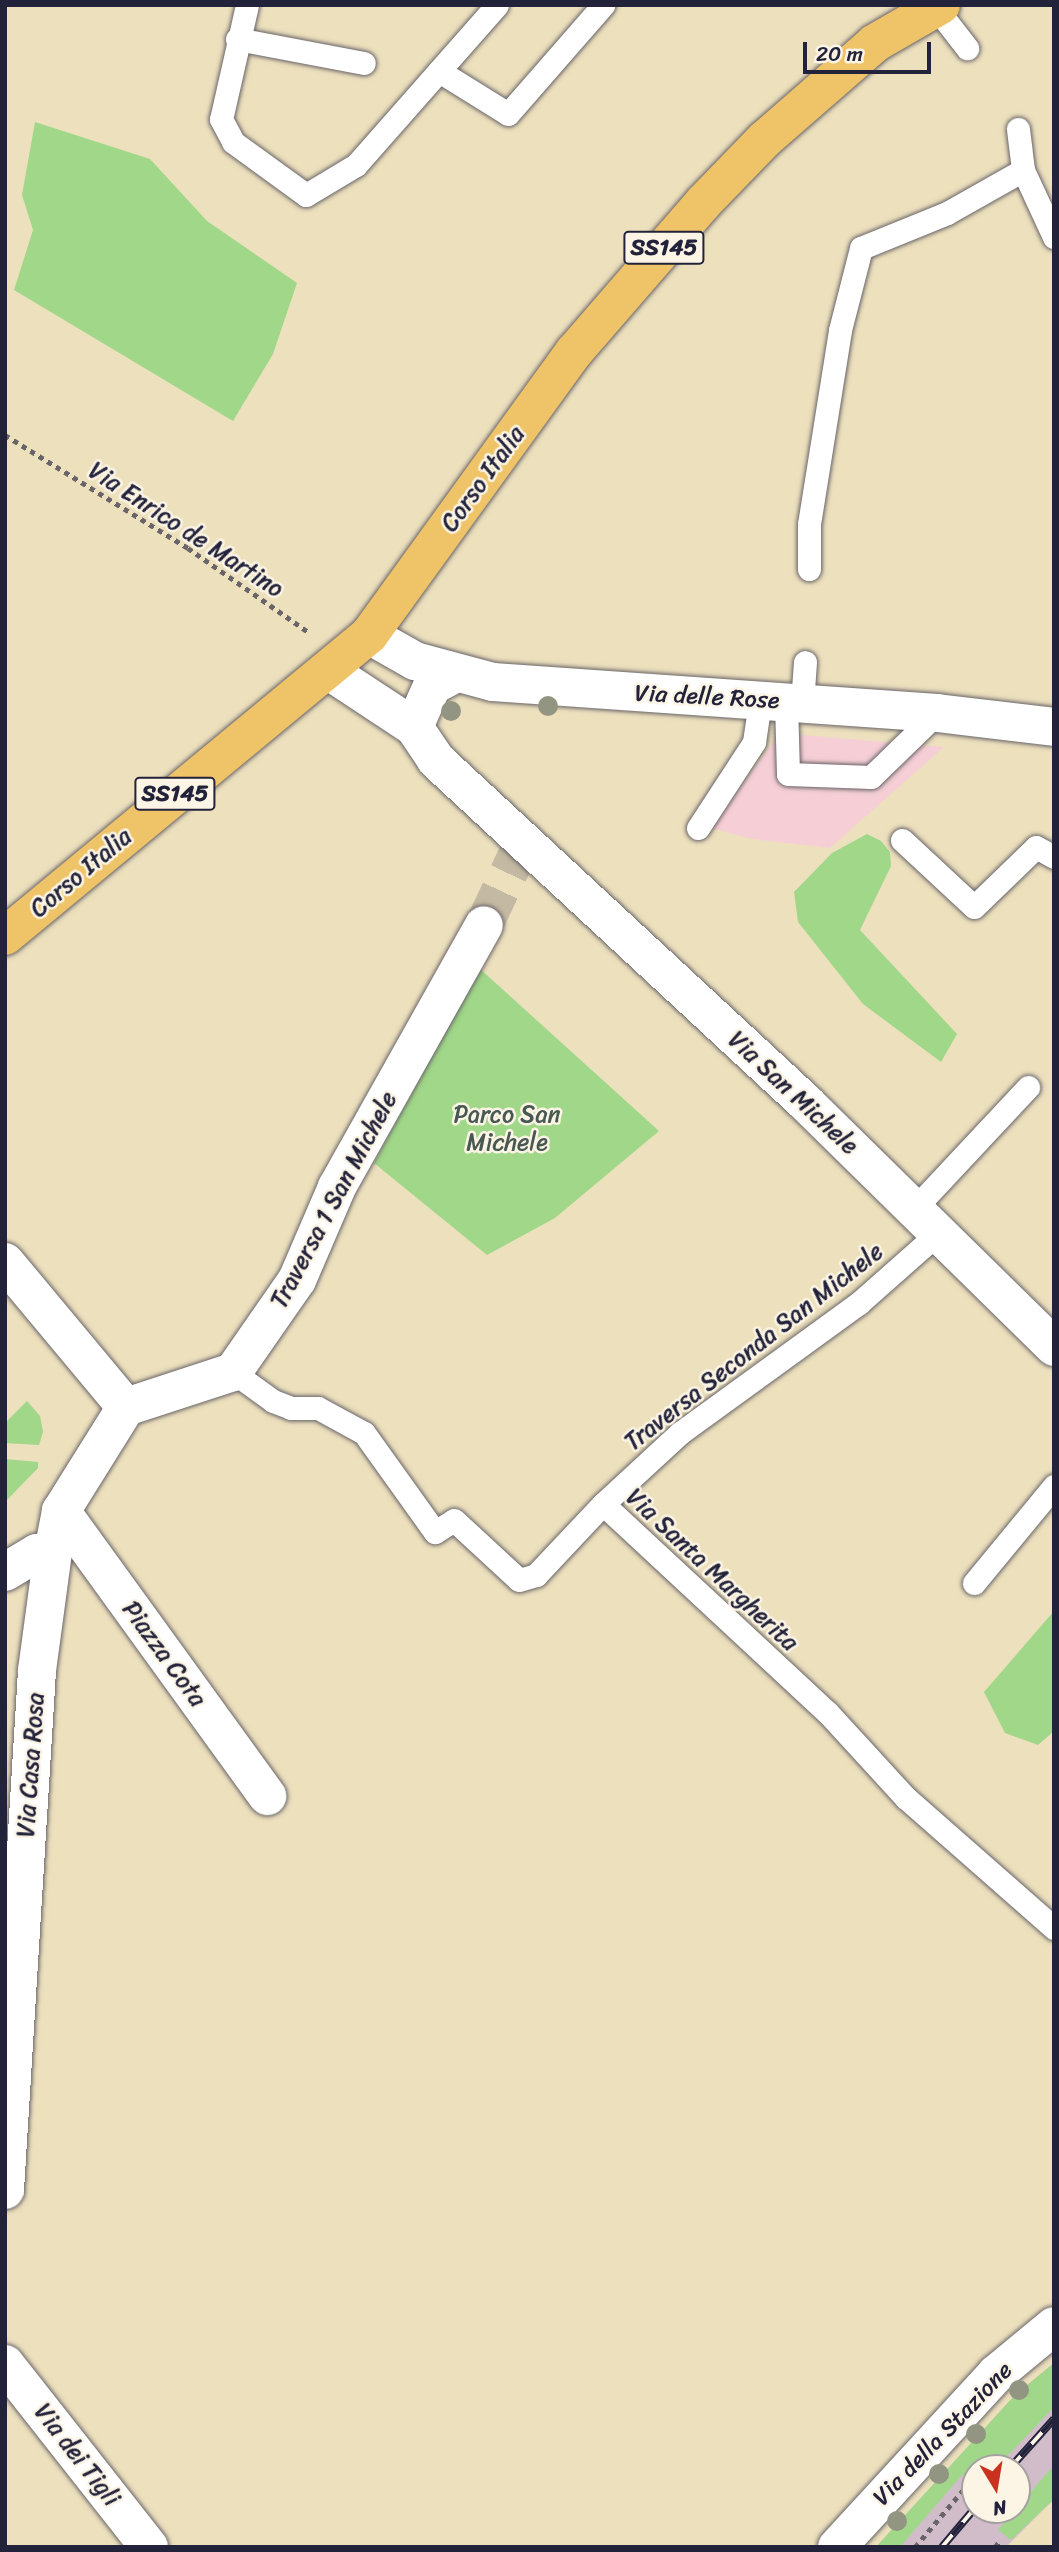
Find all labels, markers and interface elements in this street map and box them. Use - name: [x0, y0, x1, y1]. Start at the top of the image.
- scale bar: [807, 28, 935, 72]
- text: 20 m: [816, 35, 863, 73]
- road number: SS145: [622, 229, 706, 268]
- street label: Corso Italia: [435, 420, 531, 538]
- street label: Via Enrico de Martino: [83, 456, 289, 604]
- street label: Via delle Rose: [633, 679, 781, 715]
- road number: SS145: [133, 774, 217, 814]
- street label: Corso Italia: [24, 822, 138, 924]
- street label: Via San Michele: [722, 1026, 864, 1160]
- street label: Traversa 1 San Michele: [265, 1087, 403, 1313]
- park label: Parco San Michele: [454, 1101, 560, 1157]
- street label: Traversa Seconda San Michele: [619, 1237, 889, 1457]
- street label: Via Santa Margherita: [620, 1483, 804, 1657]
- street label: Piazza Cota: [116, 1595, 212, 1713]
- street label: Via Casa Rosa: [12, 1691, 50, 1839]
- street label: Via della Stazione: [867, 2356, 1019, 2512]
- street label: Via dei Tigli: [28, 2398, 126, 2512]
- north arrow: [961, 2454, 1031, 2524]
- text: N: [990, 2491, 1009, 2526]

